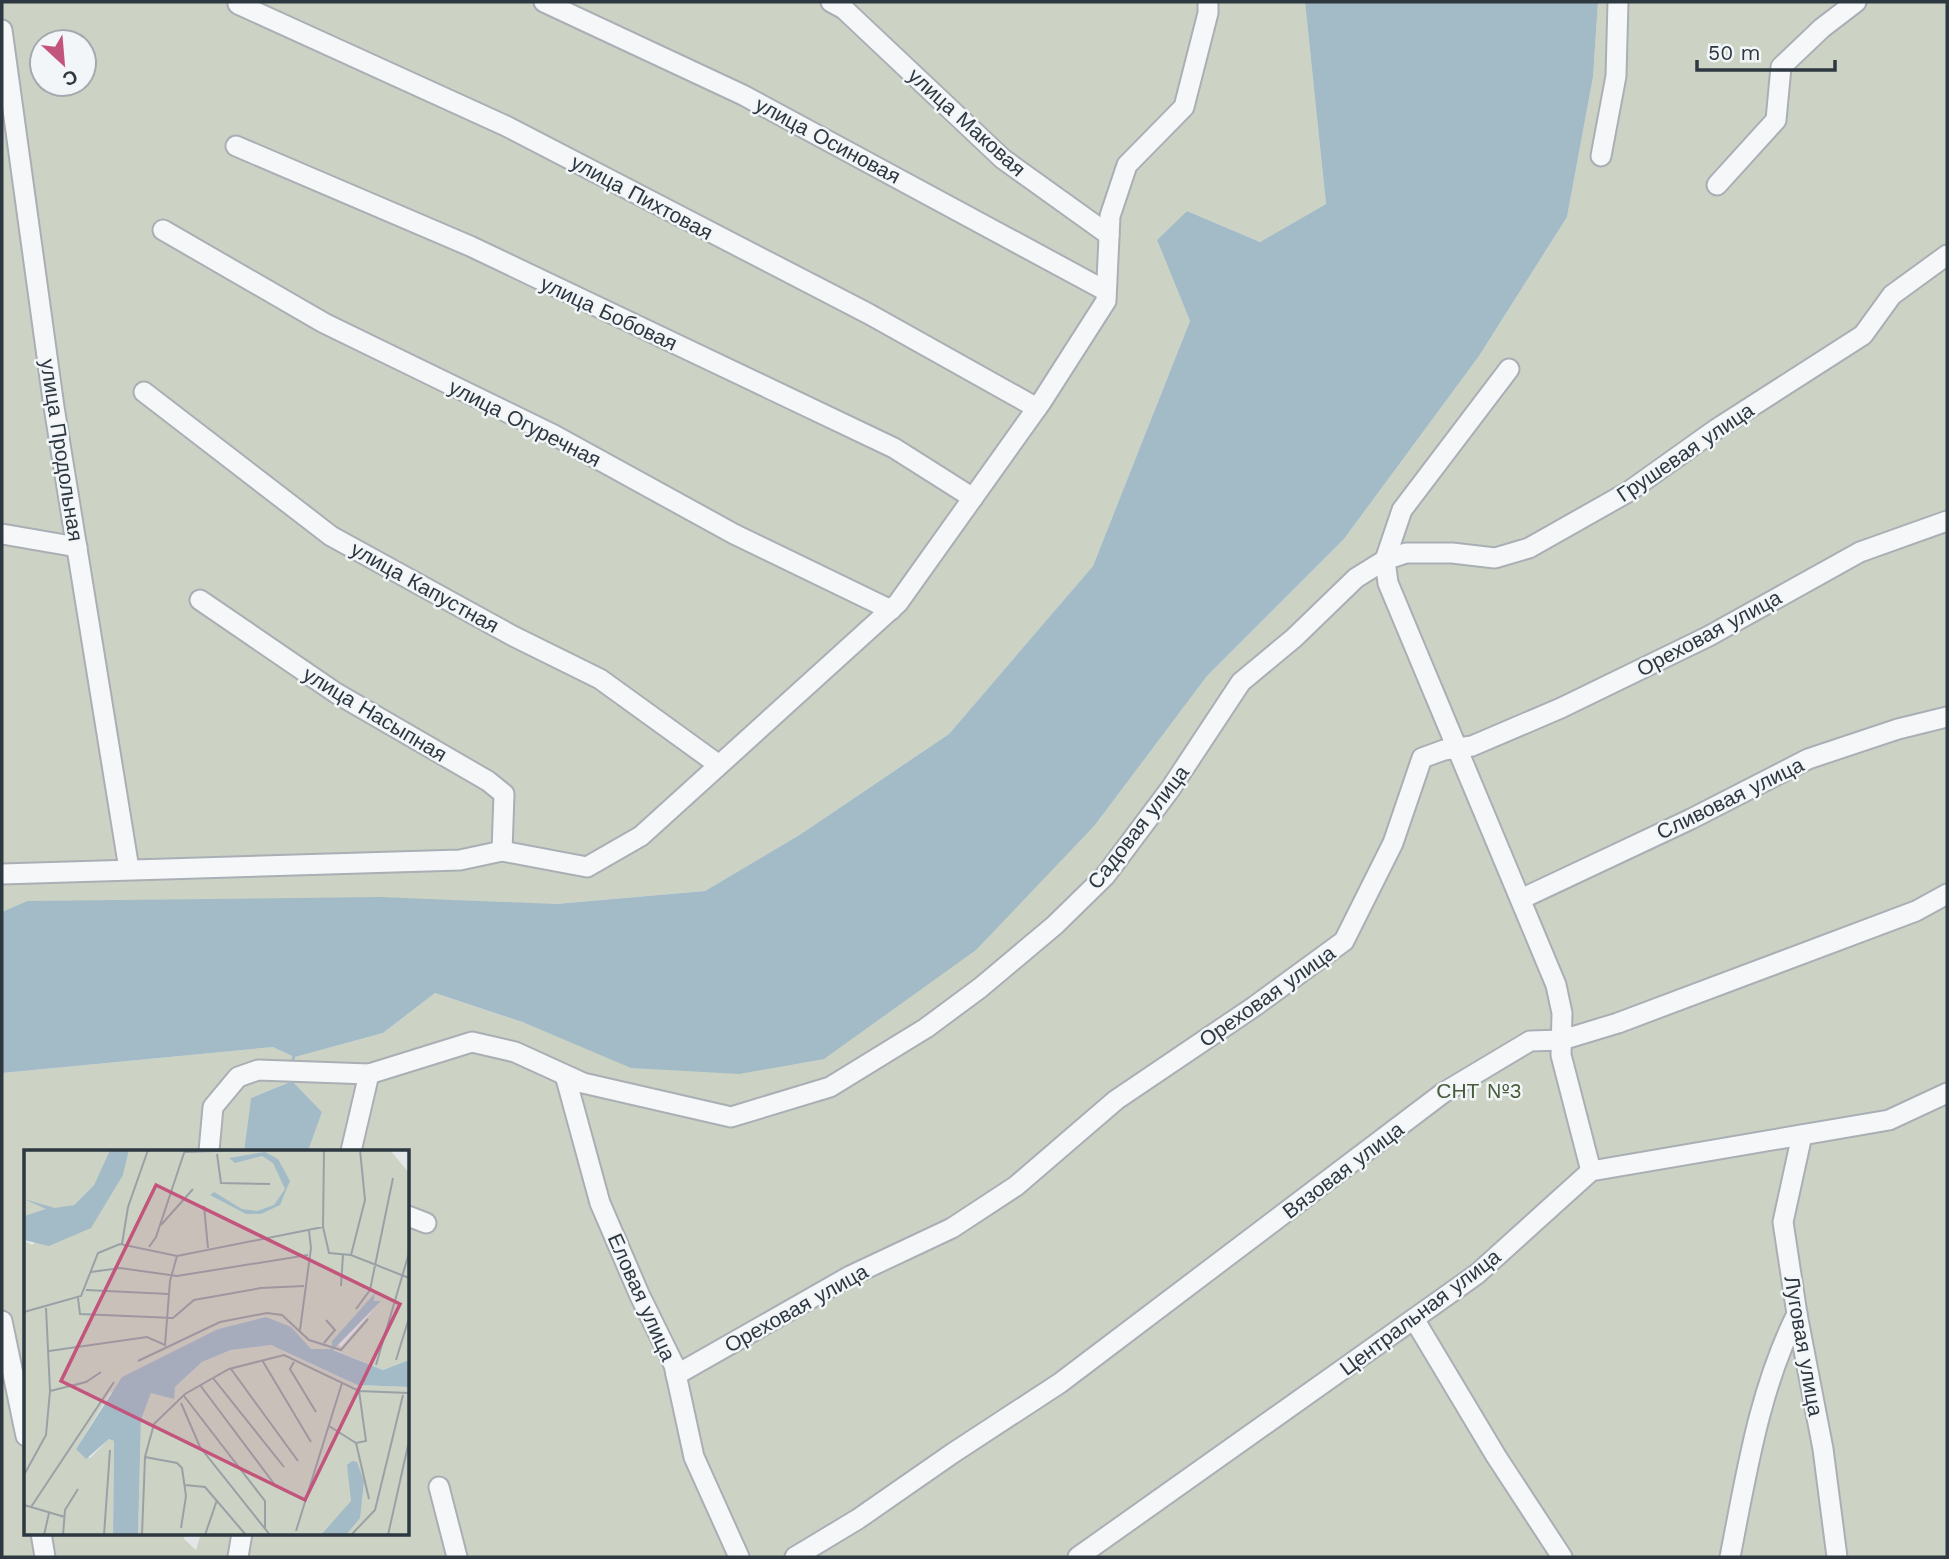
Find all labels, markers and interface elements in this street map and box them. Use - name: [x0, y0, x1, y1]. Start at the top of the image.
- north arrow: [28, 28, 98, 98]
- scale bar: [1697, 28, 1835, 72]
- text: 50 m: [1708, 40, 1760, 65]
- street label: улица Маковая: [903, 63, 1031, 181]
- text: С: [59, 64, 81, 91]
- street label: улица Осиновая: [751, 91, 905, 189]
- street label: улица Пихтовая: [567, 149, 717, 245]
- street label: улица Бобовая: [537, 270, 681, 356]
- street label: улица Продольная: [35, 357, 89, 543]
- street label: улица Огуречная: [445, 374, 605, 472]
- street label: Грушевая улица: [1612, 397, 1758, 507]
- street label: улица Капустная: [347, 536, 503, 638]
- street label: Ореховая улица: [1632, 584, 1786, 682]
- street label: улица Насыпная: [299, 661, 451, 767]
- street label: Сливовая улица: [1652, 751, 1808, 844]
- street label: Садовая улица: [1082, 760, 1194, 894]
- street label: Ореховая улица: [1194, 940, 1340, 1052]
- park label: СНТ №3: [1436, 1078, 1522, 1103]
- street label: Вязовая улица: [1278, 1116, 1409, 1224]
- inset map: [24, 1150, 410, 1534]
- street label: Еловая улица: [603, 1229, 681, 1365]
- street label: Центральная улица: [1335, 1243, 1505, 1381]
- street label: Ореховая улица: [720, 1258, 872, 1358]
- street label: Луговая улица: [1779, 1274, 1829, 1419]

